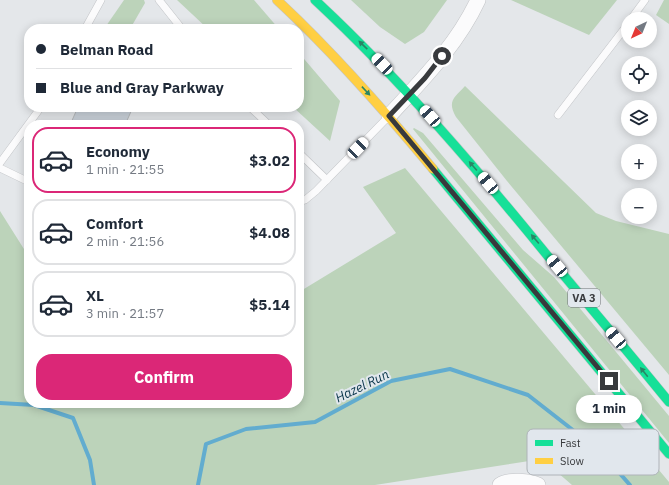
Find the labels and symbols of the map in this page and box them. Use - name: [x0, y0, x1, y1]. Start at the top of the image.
- north arrow: [621, 12, 657, 48]
- one-way arrow: [358, 40, 368, 50]
- route start: [433, 47, 451, 65]
- car: [369, 51, 395, 77]
- one-way arrow: [361, 86, 370, 96]
- car: [418, 103, 442, 129]
- car: [345, 135, 371, 161]
- one-way arrow: [469, 161, 478, 172]
- car: [476, 170, 500, 196]
- one-way arrow: [530, 234, 539, 245]
- car: [545, 253, 569, 279]
- road number: VA 3: [568, 289, 600, 307]
- car: [604, 325, 628, 351]
- water label: Hazel Run: [332, 366, 392, 406]
- one-way arrow: [640, 366, 649, 377]
- route end: [600, 372, 618, 390]
- callout: 1 min: [576, 395, 642, 423]
- legend: [527, 429, 659, 475]
- text: Fast: [560, 436, 581, 450]
- text: Slow: [560, 454, 584, 468]

